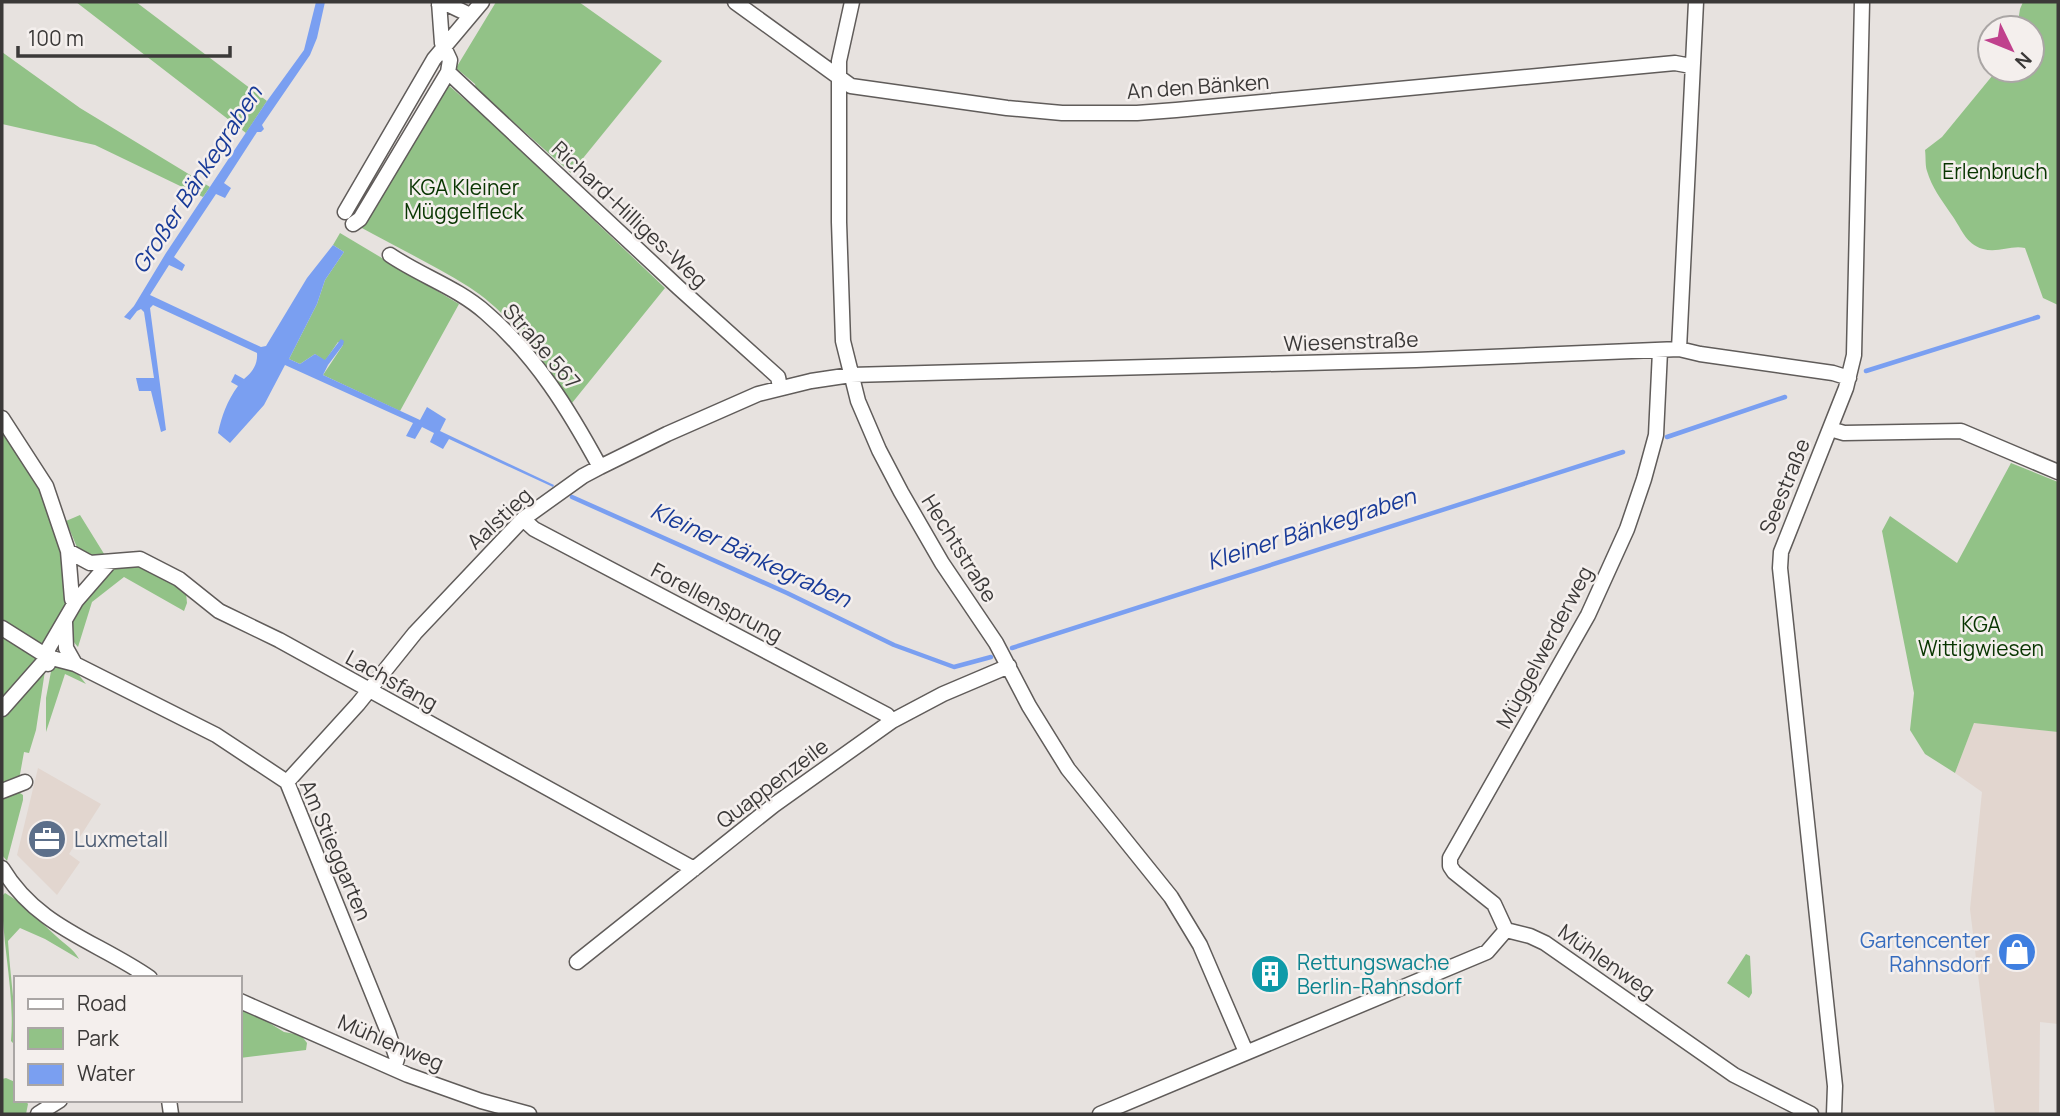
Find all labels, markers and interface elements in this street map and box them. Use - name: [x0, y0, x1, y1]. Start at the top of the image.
- scale bar: [18, 14, 229, 58]
- north arrow: [1976, 14, 2046, 84]
- text: 100 m: [28, 24, 84, 52]
- text: N: [2009, 47, 2038, 74]
- street label: An den Bänken: [1126, 67, 1270, 105]
- water label: Großer Bänkegraben: [123, 78, 269, 279]
- street label: Richard-Hilliges-Weg: [546, 134, 714, 294]
- park label: Erlenbruch: [1942, 157, 2048, 185]
- park label: KGA Kleiner Müggelfleck: [404, 173, 524, 225]
- street label: Straße 567: [497, 297, 587, 395]
- street label: Wiesenstraße: [1283, 325, 1419, 357]
- street label: Seestraße: [1752, 434, 1816, 538]
- water label: Kleiner Bänkegraben: [1203, 479, 1421, 577]
- street label: Aalstieg: [461, 481, 537, 555]
- street label: Hechtstraße: [916, 489, 1004, 607]
- water label: Kleiner Bänkegraben: [646, 494, 858, 615]
- street label: Forellensprung: [646, 556, 788, 648]
- street label: Müggelwerderweg: [1489, 561, 1599, 733]
- park label: KGA Wittigwiesen: [1918, 610, 2044, 662]
- street label: Lachsfang: [341, 643, 443, 717]
- street label: Quappenzeile: [710, 732, 834, 834]
- street label: Am Stieggarten: [294, 775, 378, 925]
- office icon: Luxmetall: [26, 818, 68, 860]
- place label: Luxmetall: [74, 825, 168, 853]
- street label: Mühlenweg: [1553, 917, 1661, 1005]
- place label: Gartencenter Rahnsdorf: [1860, 926, 1991, 978]
- shop icon: Gartencenter Rahnsdorf: [1996, 931, 2038, 973]
- place label: Rettungswache Berlin-Rahnsdorf: [1297, 948, 1462, 1000]
- building icon: Rettungswache Berlin-Rahnsdorf: [1249, 953, 1291, 995]
- legend: [14, 976, 242, 1102]
- text: Road: [77, 989, 127, 1017]
- street label: Mühlenweg: [334, 1007, 448, 1077]
- text: Park: [77, 1024, 119, 1052]
- text: Water: [77, 1059, 136, 1087]

